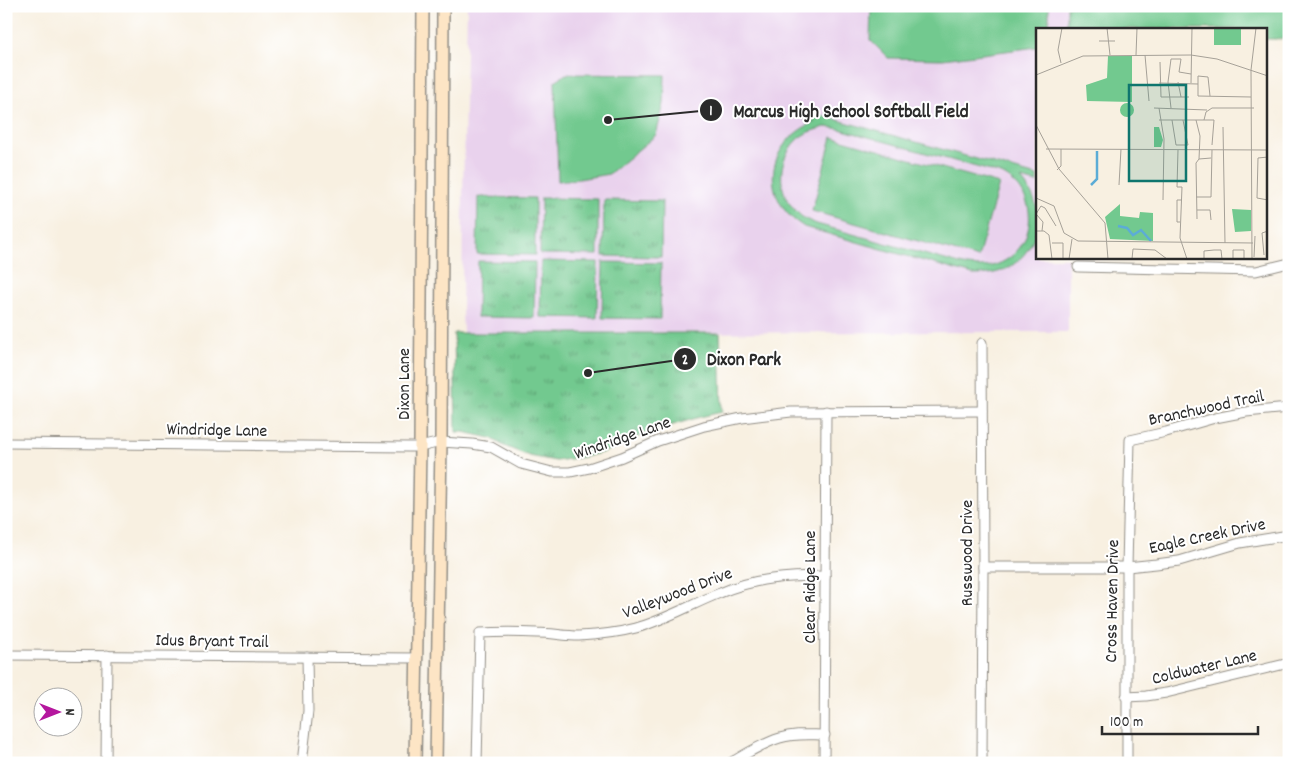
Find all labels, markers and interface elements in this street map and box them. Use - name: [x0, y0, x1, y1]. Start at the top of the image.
- inset map: [1036, 28, 1268, 259]
- callout: Marcus High School Softball Field: [699, 93, 979, 127]
- text: Marcus High School Softball Field: [733, 100, 969, 127]
- text: 1: [709, 101, 713, 123]
- callout: Dixon Park: [672, 342, 792, 376]
- street label: Dixon Lane: [393, 348, 418, 420]
- text: Dixon Park: [707, 348, 781, 375]
- text: 2: [682, 350, 688, 372]
- street label: Branchwood Trail: [1146, 385, 1267, 434]
- street label: Windridge Lane: [571, 411, 675, 468]
- street label: Windridge Lane: [166, 418, 268, 445]
- street label: Russwood Drive: [956, 500, 981, 606]
- street label: Eagle Creek Drive: [1147, 513, 1268, 562]
- street label: Clear Ridge Lane: [799, 531, 824, 643]
- street label: Cross Haven Drive: [1100, 539, 1127, 663]
- street label: Valleywood Drive: [619, 562, 736, 627]
- street label: Idus Bryant Trail: [155, 629, 270, 656]
- street label: Coldwater Lane: [1150, 644, 1260, 693]
- north arrow: [32, 686, 82, 736]
- scale bar: [1102, 704, 1259, 736]
- text: N: [59, 709, 79, 716]
- text: 100 m: [1110, 712, 1143, 734]

